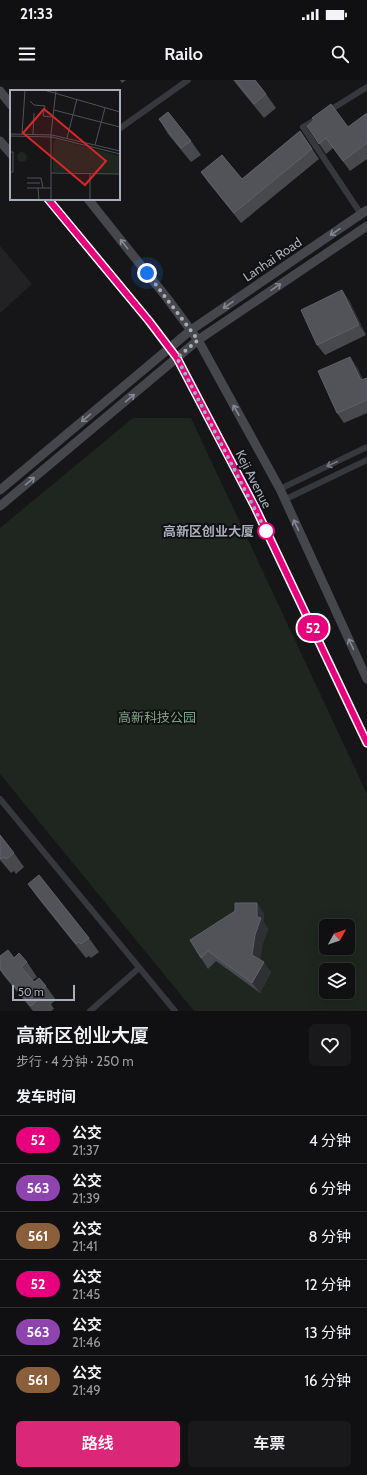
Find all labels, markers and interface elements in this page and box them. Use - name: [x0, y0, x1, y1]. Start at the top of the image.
- text: 21:33: [20, 5, 53, 23]
- icon: menu: [16, 43, 38, 65]
- text: Railo: [164, 43, 203, 65]
- icon: search: [329, 43, 351, 65]
- inset map: [10, 90, 120, 200]
- one-way arrow: [330, 228, 341, 236]
- street label: Lanhai Road: [240, 234, 304, 284]
- one-way arrow: [120, 239, 128, 250]
- your location: [137, 263, 157, 283]
- one-way arrow: [271, 283, 282, 291]
- one-way arrow: [222, 301, 233, 309]
- one-way arrow: [124, 393, 135, 402]
- one-way arrow: [232, 404, 240, 416]
- one-way arrow: [80, 414, 91, 423]
- street label: Keji Avenue: [232, 447, 276, 512]
- one-way arrow: [326, 461, 338, 468]
- one-way arrow: [25, 477, 35, 486]
- one-way arrow: [292, 520, 299, 532]
- marker: 高新区创业大厦: [257, 522, 275, 540]
- place label: 高新区创业大厦: [163, 523, 254, 539]
- line badge: 52: [295, 615, 331, 641]
- text: 52: [306, 619, 320, 637]
- one-way arrow: [347, 638, 354, 650]
- park label: 高新科技公园: [118, 709, 196, 725]
- north arrow: [319, 919, 355, 955]
- map controls: [319, 919, 355, 999]
- button: layers: [319, 963, 355, 999]
- scale bar: [12, 983, 75, 1002]
- text: 50 m: [18, 985, 44, 999]
- text: 高新区创业大厦: [16, 1024, 149, 1047]
- button: heart: [309, 1024, 351, 1066]
- text: 步行 · 4 分钟 · 250 m: [16, 1053, 134, 1069]
- text: 发车时间: [16, 1088, 76, 1106]
- text: 公交: [72, 1124, 102, 1142]
- text: 52: [31, 1131, 45, 1149]
- text: 4 分钟: [309, 1132, 351, 1150]
- text: 21:37: [72, 1142, 99, 1158]
- text: 公交: [72, 1172, 102, 1190]
- text: 563: [27, 1179, 49, 1197]
- text: 6 分钟: [309, 1180, 351, 1198]
- text: 21:39: [72, 1190, 100, 1206]
- text: 公交: [72, 1220, 102, 1238]
- text: 561: [28, 1227, 48, 1245]
- text: 8 分钟: [309, 1228, 351, 1246]
- text: 21:41: [72, 1238, 98, 1254]
- text: 公交: [72, 1268, 102, 1286]
- text: 52: [31, 1275, 45, 1293]
- text: 12 分钟: [305, 1276, 351, 1294]
- text: 21:45: [72, 1286, 100, 1302]
- text: 公交: [72, 1316, 102, 1334]
- text: 563: [27, 1323, 49, 1341]
- text: 13 分钟: [305, 1324, 351, 1342]
- text: 21:46: [72, 1334, 101, 1350]
- text: 公交: [72, 1364, 102, 1382]
- text: 561: [28, 1371, 48, 1389]
- text: 16 分钟: [304, 1372, 351, 1390]
- text: 21:49: [72, 1382, 101, 1398]
- button: 路线: [16, 1421, 180, 1467]
- button: 车票: [188, 1421, 351, 1467]

